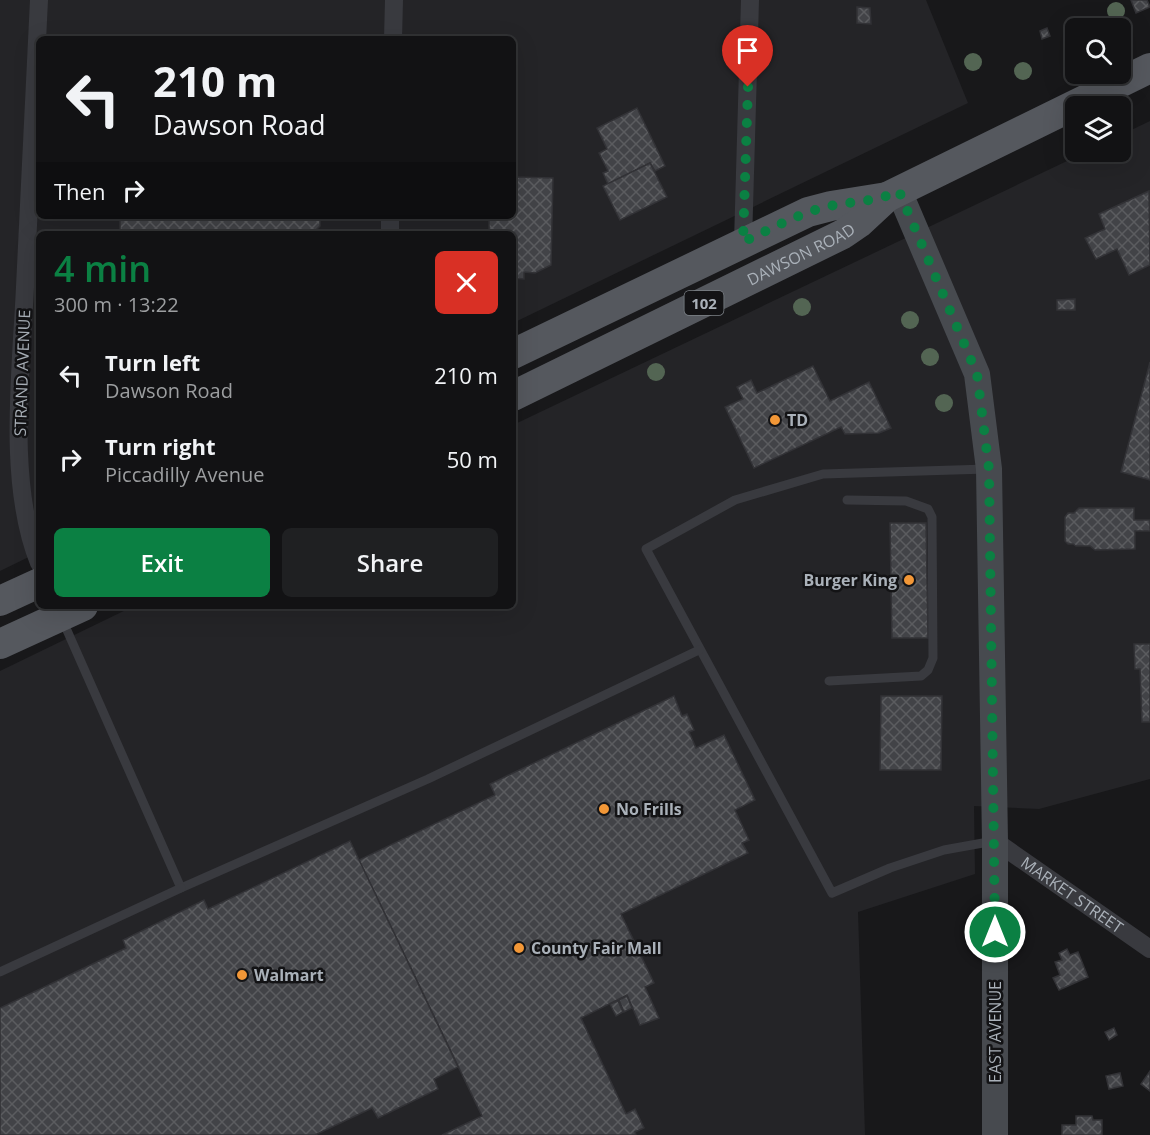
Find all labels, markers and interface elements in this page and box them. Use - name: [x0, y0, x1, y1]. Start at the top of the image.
- map controls: [1065, 18, 1131, 162]
- button: search: [1065, 18, 1131, 84]
- pin: [722, 25, 773, 87]
- icon: arrive: [731, 34, 764, 67]
- text: 210 m: [153, 52, 277, 109]
- icon: left: [54, 60, 132, 138]
- button: layers: [1065, 96, 1131, 162]
- text: Dawson Road: [153, 106, 326, 143]
- icon: right: [117, 174, 150, 207]
- text: Then: [54, 176, 105, 206]
- street label: DAWSON ROAD: [743, 218, 859, 290]
- text: 4 min: [54, 244, 151, 293]
- button: close: [435, 251, 498, 314]
- text: 300 m · 13:22: [54, 291, 179, 318]
- road number: 102: [684, 291, 724, 315]
- street label: STRAND AVENUE: [9, 309, 35, 437]
- text: Turn left: [105, 347, 200, 377]
- icon: left: [54, 359, 87, 392]
- text: 210 m: [434, 360, 498, 390]
- text: Dawson Road: [105, 377, 233, 404]
- place label: TD: [787, 409, 808, 431]
- marker: TD: [768, 413, 782, 427]
- text: Turn right: [105, 431, 216, 461]
- icon: right: [54, 443, 87, 476]
- text: 50 m: [447, 444, 498, 474]
- text: Piccadilly Avenue: [105, 461, 265, 488]
- button: Exit: [54, 528, 270, 597]
- button: Share: [282, 528, 498, 597]
- place label: Burger King: [803, 569, 897, 591]
- marker: Burger King: [902, 573, 916, 587]
- place label: No Frills: [616, 798, 682, 820]
- marker: No Frills: [597, 802, 611, 816]
- street label: MARKET STREET: [1017, 851, 1128, 938]
- position arrow: [963, 900, 1027, 964]
- place label: County Fair Mall: [531, 937, 662, 959]
- marker: County Fair Mall: [512, 941, 526, 955]
- place label: Walmart: [254, 964, 324, 986]
- marker: Walmart: [235, 968, 249, 982]
- street label: EAST AVENUE: [984, 981, 1006, 1083]

